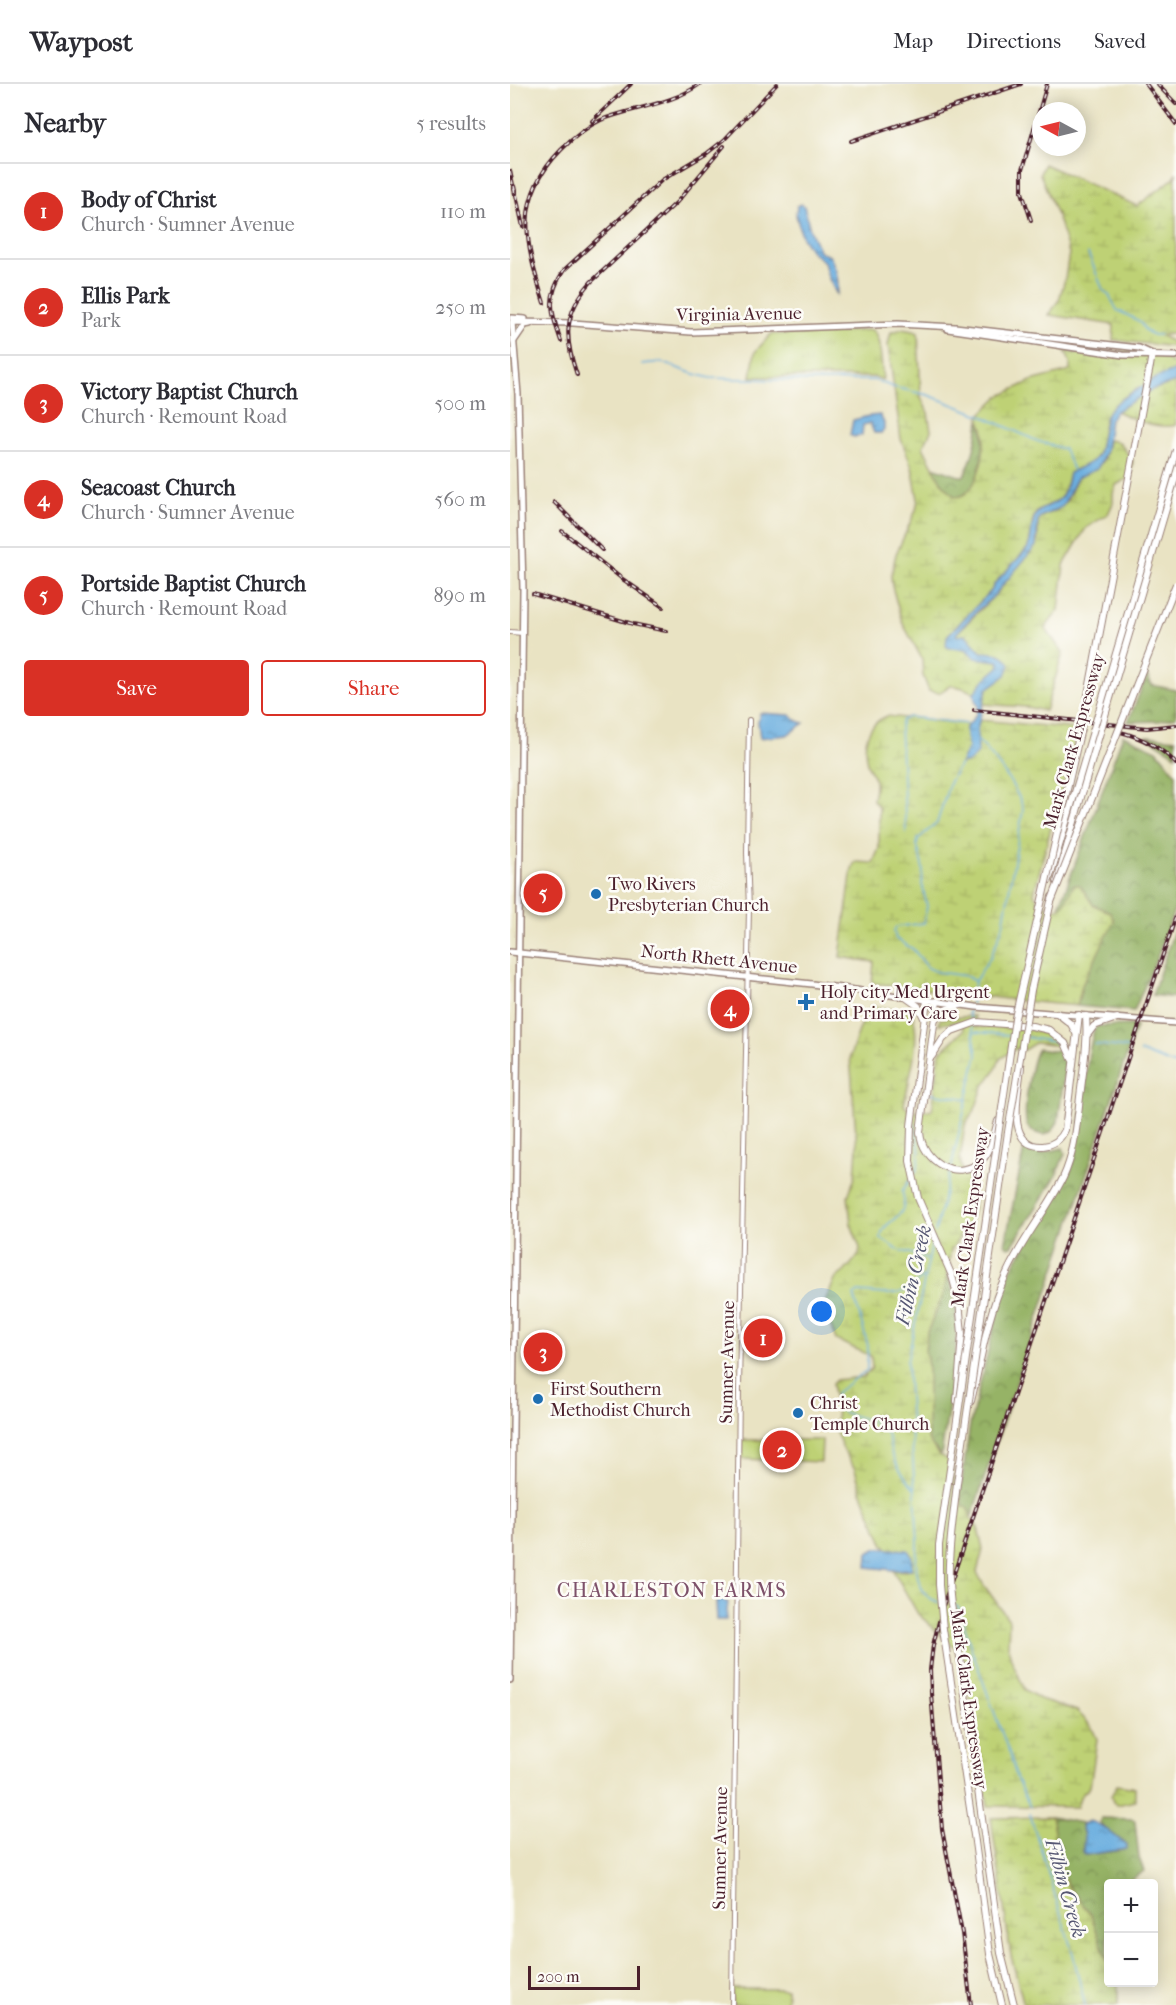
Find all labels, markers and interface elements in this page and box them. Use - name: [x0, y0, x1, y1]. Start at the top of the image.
- text: Waypost: [30, 25, 133, 58]
- text: Map: [893, 29, 933, 53]
- text: Directions: [966, 29, 1061, 53]
- text: Saved: [1094, 29, 1146, 53]
- north arrow: [1032, 102, 1086, 156]
- text: Nearby: [24, 108, 106, 139]
- text: 5 results: [416, 112, 486, 135]
- text: Body of Christ: [81, 187, 217, 213]
- text: 1: [40, 200, 47, 223]
- text: 110 m: [440, 200, 486, 223]
- text: Church · Sumner Avenue: [81, 213, 295, 236]
- text: Ellis Park: [81, 283, 170, 309]
- text: 2: [38, 296, 49, 319]
- text: 250 m: [435, 296, 486, 319]
- street label: Virginia Avenue: [675, 303, 802, 326]
- text: Park: [81, 309, 121, 332]
- text: Victory Baptist Church: [81, 379, 298, 405]
- text: 3: [39, 392, 48, 415]
- text: 500 m: [434, 392, 486, 415]
- text: Church · Remount Road: [81, 405, 287, 428]
- text: Seacoast Church: [81, 475, 236, 501]
- text: 4: [38, 488, 49, 511]
- text: 560 m: [435, 488, 486, 511]
- text: Church · Sumner Avenue: [81, 501, 295, 524]
- text: Portside Baptist Church: [81, 571, 306, 597]
- text: 5: [39, 584, 48, 607]
- text: 890 m: [434, 584, 486, 607]
- text: Church · Remount Road: [81, 597, 287, 620]
- street label: Mark Clark Expressway: [1039, 649, 1110, 832]
- button: Save: [24, 660, 249, 716]
- button: Share: [261, 660, 486, 716]
- pin: 5: [524, 870, 562, 916]
- place label: Two Rivers Presbyterian Church: [608, 874, 769, 916]
- marker: Two Rivers Presbyterian Church: [589, 887, 603, 901]
- street label: North Rhett Avenue: [640, 941, 798, 978]
- place label: Holy city Med Urgent and Primary Care: [820, 982, 990, 1024]
- pin: 4: [710, 986, 750, 1032]
- marker: Holy city Med Urgent and Primary Care: [797, 993, 815, 1011]
- street label: Mark Clark Expressway: [947, 1124, 994, 1309]
- water label: Filbin Creek: [891, 1223, 936, 1328]
- your location: [807, 1297, 836, 1326]
- street label: Sumner Avenue: [716, 1300, 739, 1424]
- pin: 1: [744, 1316, 782, 1360]
- pin: 3: [524, 1330, 562, 1374]
- place label: First Southern Methodist Church: [550, 1379, 691, 1421]
- marker: First Southern Methodist Church: [531, 1392, 545, 1406]
- place label: Christ Temple Church: [810, 1393, 929, 1435]
- marker: Christ Temple Church: [791, 1406, 805, 1420]
- pin: 2: [762, 1428, 802, 1472]
- district label: CHARLESTON FARMS: [557, 1579, 787, 1602]
- street label: Mark Clark Expressway: [945, 1607, 992, 1792]
- street label: Sumner Avenue: [709, 1786, 732, 1910]
- water label: Filbin Creek: [1040, 1835, 1091, 1940]
- map controls: [1104, 1879, 1158, 1987]
- button: +: [1104, 1879, 1158, 1933]
- button: −: [1104, 1933, 1158, 1987]
- scale bar: [528, 1963, 640, 1990]
- text: 200 m: [537, 1967, 580, 1986]

